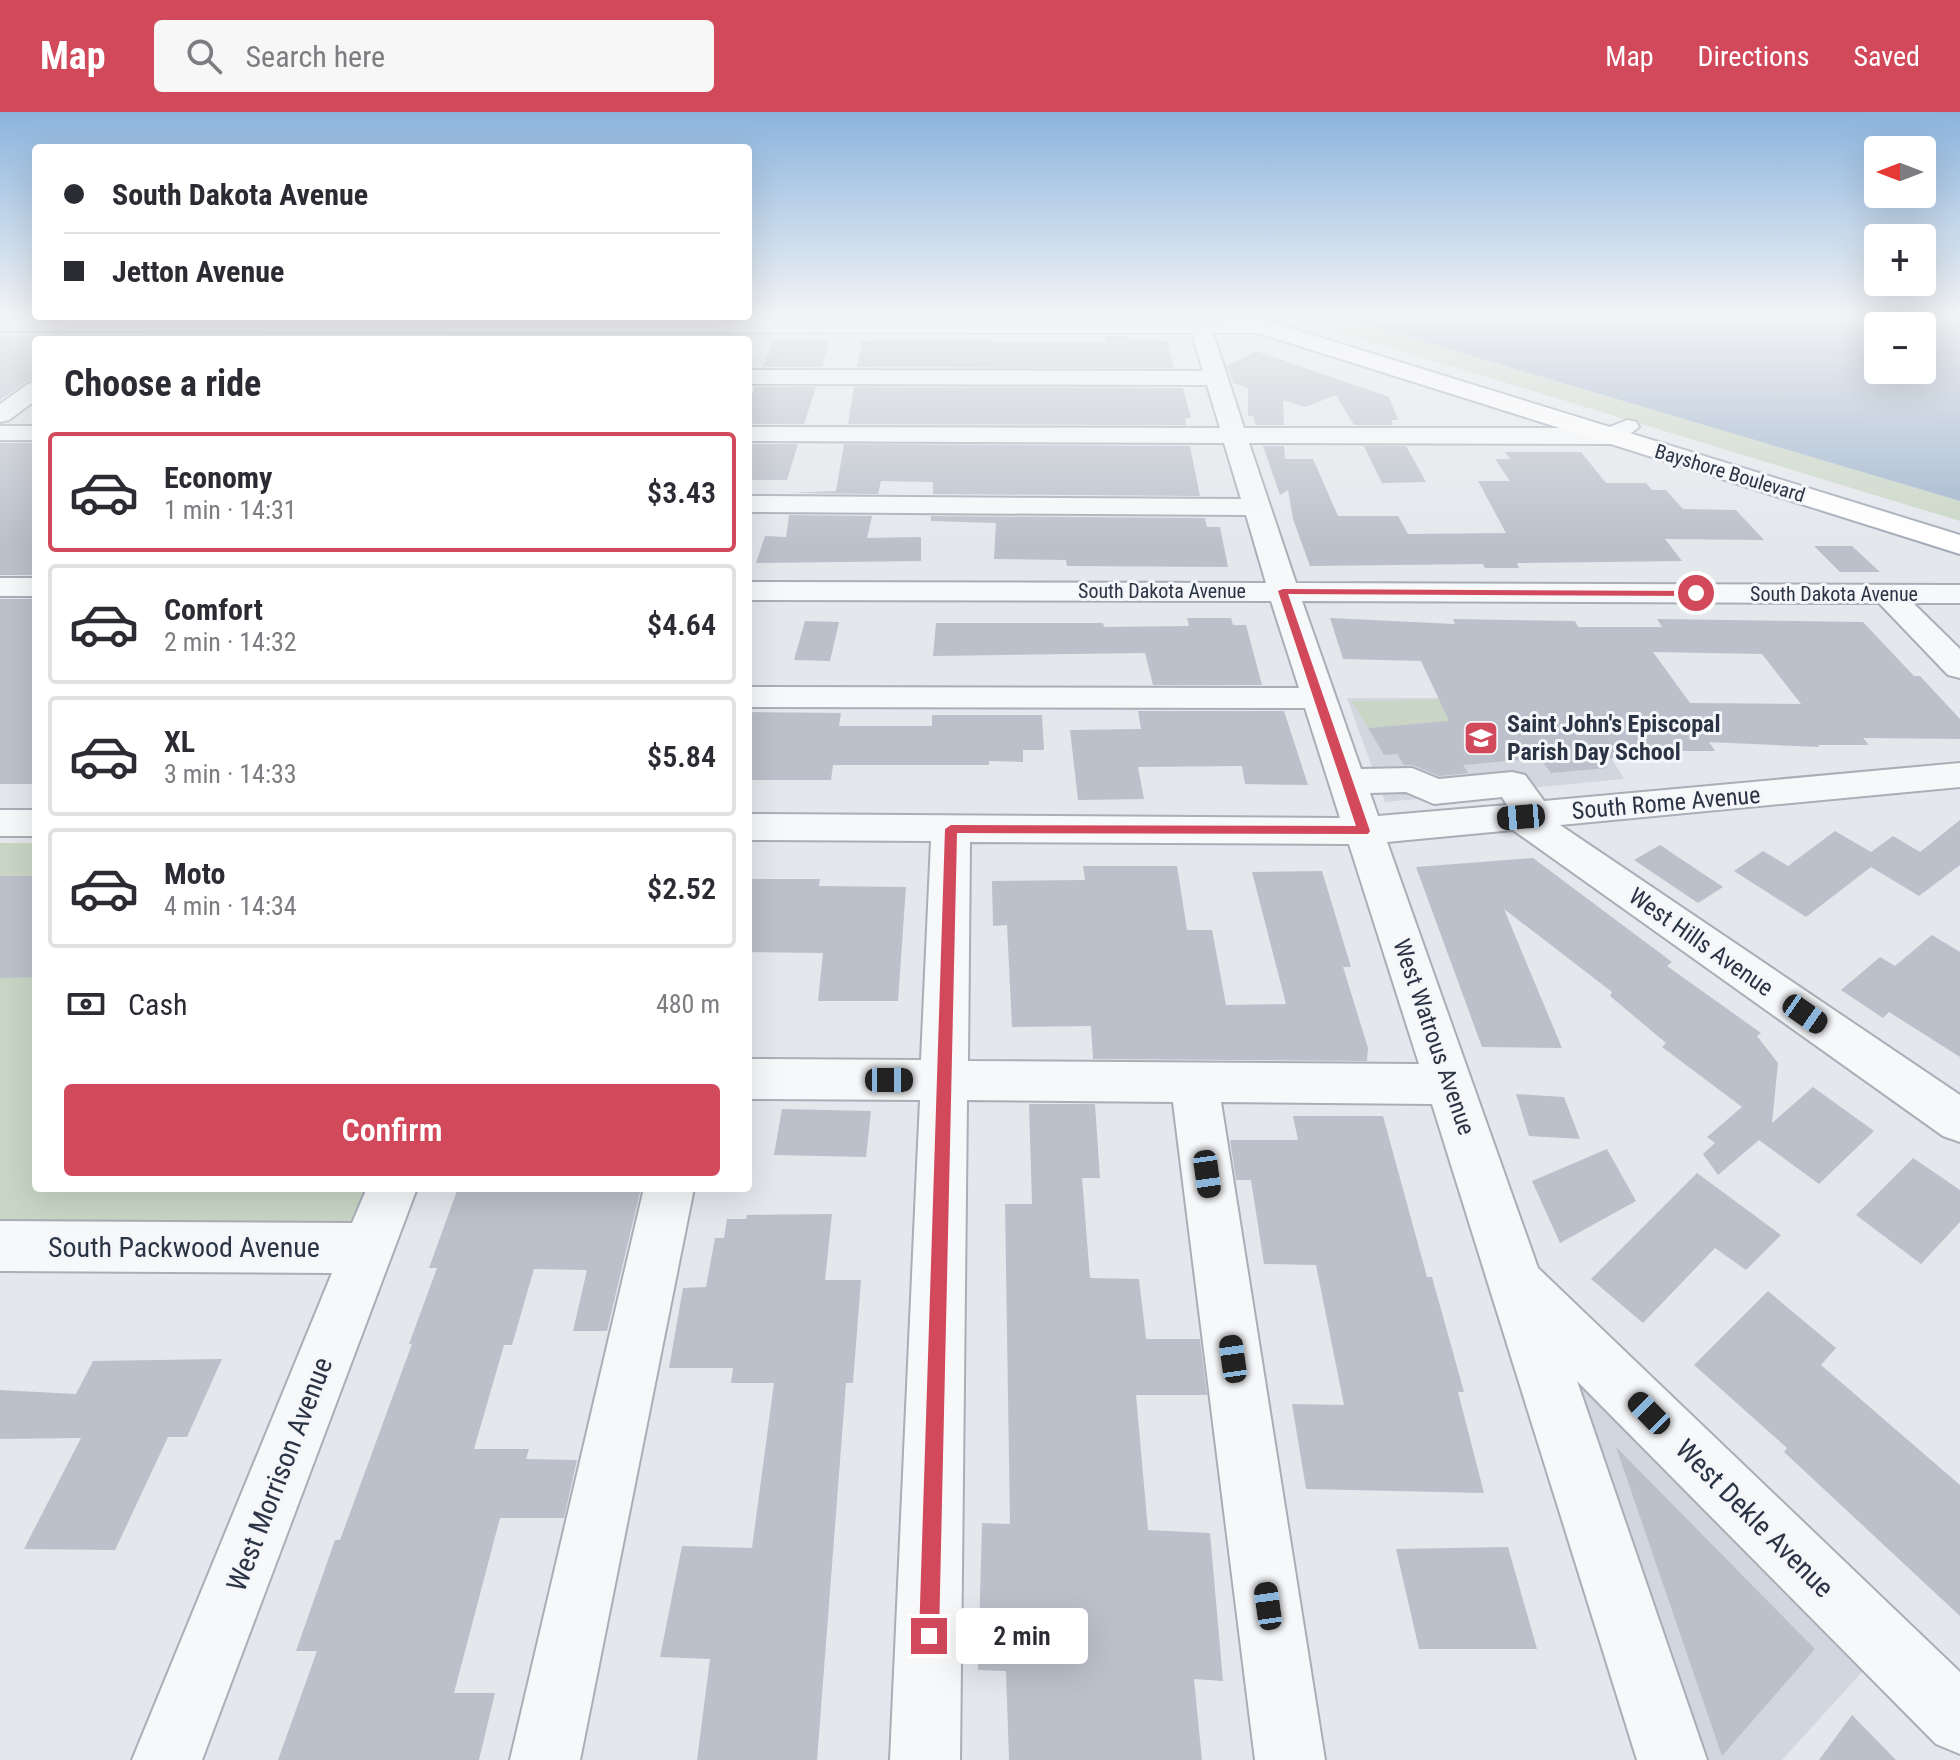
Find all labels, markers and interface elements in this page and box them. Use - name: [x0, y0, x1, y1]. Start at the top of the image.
- search box: [154, 20, 714, 92]
- text: Map: [40, 34, 106, 78]
- icon: search: [182, 34, 226, 78]
- text: Search here: [246, 39, 385, 74]
- text: Map: [1605, 40, 1654, 73]
- text: Directions: [1698, 40, 1809, 73]
- text: Saved: [1853, 40, 1920, 73]
- north arrow: [1864, 136, 1936, 208]
- map controls: [1864, 136, 1936, 384]
- text: South Dakota Avenue: [112, 177, 368, 212]
- button: +: [1864, 224, 1936, 296]
- text: Jetton Avenue: [112, 254, 284, 289]
- button: −: [1864, 312, 1936, 384]
- text: Choose a ride: [64, 363, 261, 405]
- street label: Bayshore Boulevard: [1652, 439, 1808, 507]
- icon: car: [68, 456, 140, 528]
- text: Economy: [164, 460, 272, 495]
- text: $3.43: [647, 475, 716, 510]
- text: 1 min · 14:31: [164, 495, 297, 525]
- route start: [1678, 575, 1714, 611]
- street label: South Dakota Avenue: [1078, 579, 1246, 603]
- street label: South Dakota Avenue: [1750, 582, 1918, 606]
- icon: car: [68, 588, 140, 660]
- text: Comfort: [164, 592, 263, 627]
- text: $4.64: [647, 607, 716, 642]
- text: 2 min · 14:32: [164, 627, 297, 657]
- place label: Saint John's Episcopal Parish Day School: [1507, 710, 1720, 766]
- school or university icon: Saint John's Episcopal Parish Day School: [1462, 719, 1500, 757]
- icon: car: [68, 720, 140, 792]
- text: XL: [164, 724, 195, 759]
- text: $5.84: [647, 739, 716, 774]
- text: 3 min · 14:33: [164, 759, 297, 789]
- street label: South Rome Avenue: [1571, 781, 1761, 825]
- car: [1496, 803, 1546, 831]
- icon: car: [68, 852, 140, 924]
- text: Moto: [164, 856, 225, 891]
- text: $2.52: [647, 871, 716, 906]
- street label: West Hills Avenue: [1623, 882, 1779, 1002]
- text: 4 min · 14:34: [164, 891, 297, 921]
- street label: West Watrous Avenue: [1387, 935, 1481, 1139]
- icon: cash: [64, 982, 108, 1026]
- text: Cash: [128, 987, 188, 1022]
- text: 480 m: [656, 989, 720, 1019]
- car: [1778, 990, 1832, 1038]
- car: [865, 1068, 913, 1092]
- button: Confirm: [64, 1084, 720, 1176]
- car: [1192, 1149, 1222, 1199]
- street label: South Packwood Avenue: [48, 1231, 320, 1264]
- car: [1218, 1334, 1248, 1384]
- street label: West Morrison Avenue: [220, 1353, 339, 1596]
- car: [1624, 1388, 1674, 1438]
- street label: West Dekle Avenue: [1669, 1433, 1840, 1604]
- car: [1253, 1581, 1283, 1631]
- callout: 2 min: [957, 1608, 1089, 1664]
- route end: [911, 1618, 947, 1654]
- text: 2 min: [993, 1621, 1051, 1651]

